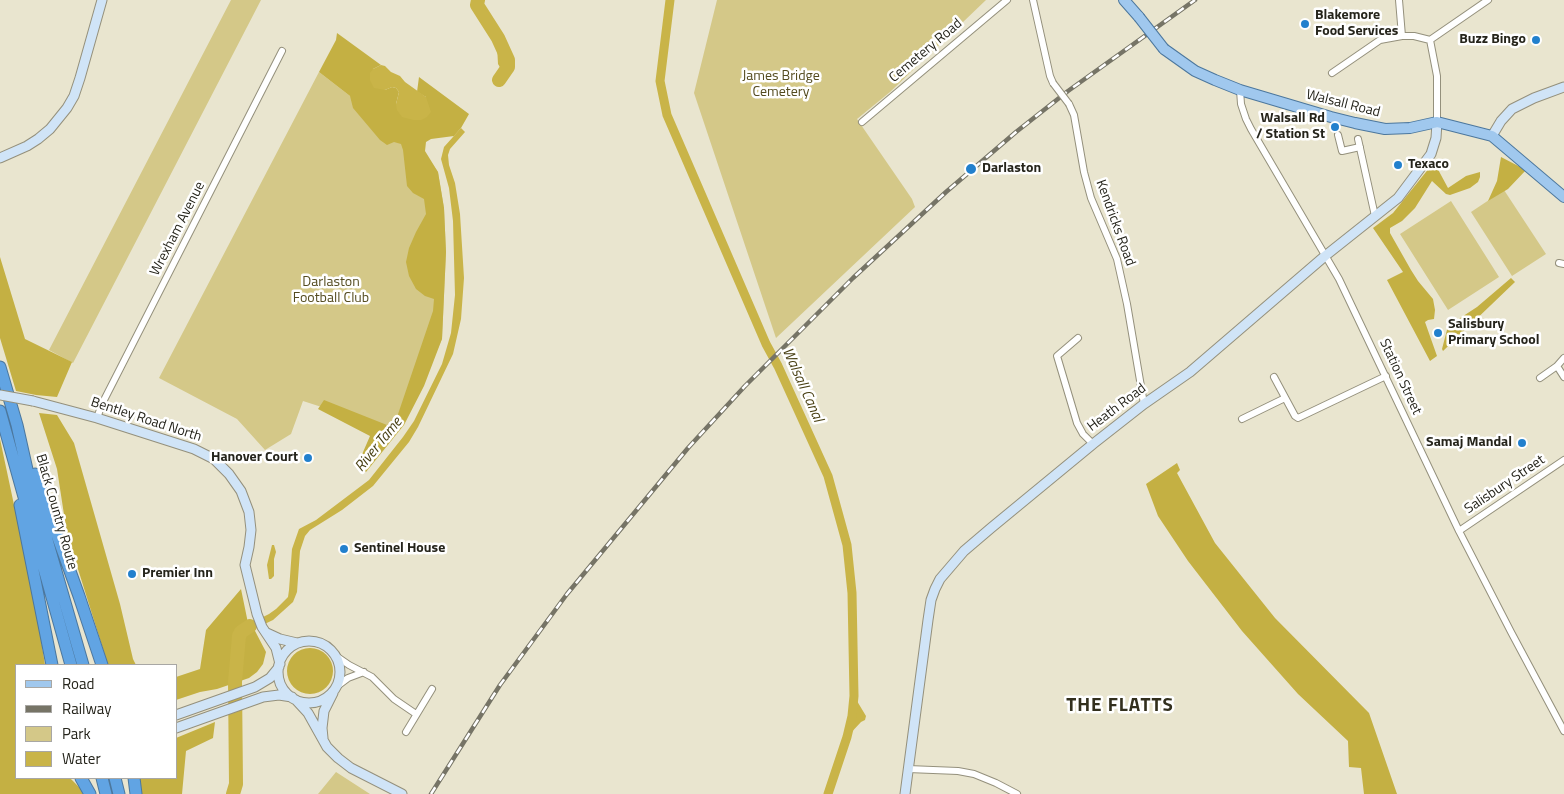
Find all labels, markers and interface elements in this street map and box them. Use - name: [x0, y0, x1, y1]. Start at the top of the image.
- place label: Blakemore Food Services: [1315, 8, 1398, 40]
- street label: Cemetery Road: [886, 16, 966, 86]
- marker: Blakemore Food Services: [1299, 18, 1311, 30]
- place label: Buzz Bingo: [1459, 32, 1526, 48]
- marker: Buzz Bingo: [1530, 34, 1542, 46]
- park label: James Bridge Cemetery: [742, 69, 820, 102]
- street label: Walsall Road: [1304, 87, 1382, 121]
- place label: Walsall Rd / Station St: [1256, 111, 1325, 144]
- marker: Walsall Rd / Station St: [1329, 121, 1341, 133]
- place label: Texaco: [1408, 157, 1449, 173]
- marker: Texaco: [1392, 159, 1404, 171]
- place label: Darlaston: [982, 161, 1041, 177]
- marker: Darlaston: [964, 162, 978, 176]
- street label: Kendricks Road: [1092, 178, 1138, 268]
- street label: Wrexham Avenue: [147, 179, 209, 279]
- park label: Darlaston Football Club: [293, 275, 369, 308]
- place label: Salisbury Primary School: [1448, 317, 1540, 350]
- marker: Salisbury Primary School: [1432, 327, 1444, 339]
- street label: Station Street: [1375, 337, 1425, 417]
- water label: Walsall Canal: [778, 345, 826, 425]
- street label: Heath Road: [1084, 380, 1150, 436]
- street label: Bentley Road North: [88, 394, 204, 446]
- water label: River Tame: [352, 414, 406, 476]
- place label: Samaj Mandal: [1426, 435, 1512, 451]
- marker: Samaj Mandal: [1516, 437, 1528, 449]
- place label: Hanover Court: [211, 450, 298, 466]
- street label: Black Country Route: [31, 452, 81, 572]
- marker: Hanover Court: [302, 452, 314, 464]
- street label: Salisbury Street: [1462, 452, 1548, 518]
- place label: Sentinel House: [354, 541, 445, 557]
- marker: Sentinel House: [338, 543, 350, 555]
- place label: Premier Inn: [142, 566, 213, 582]
- marker: Premier Inn: [126, 568, 138, 580]
- legend: [15, 664, 178, 779]
- text: Road: [62, 672, 94, 695]
- district label: THE FLATTS: [1065, 695, 1175, 717]
- text: Railway: [62, 697, 112, 720]
- text: Park: [62, 722, 91, 745]
- text: Water: [62, 747, 101, 770]

